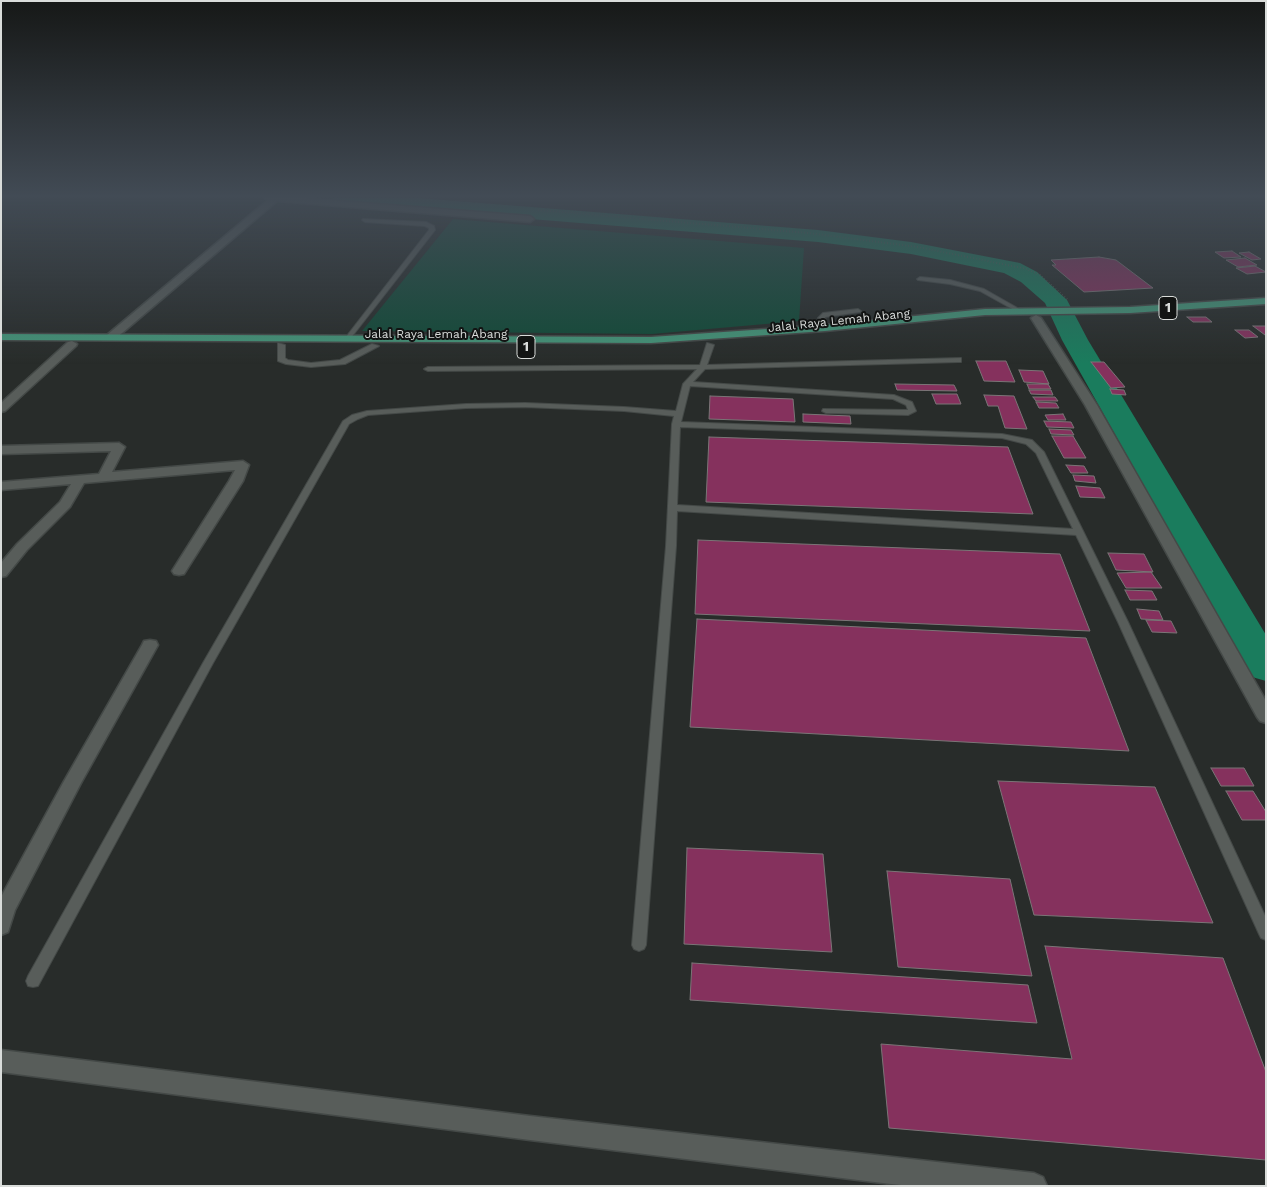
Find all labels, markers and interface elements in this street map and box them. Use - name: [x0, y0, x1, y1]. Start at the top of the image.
- road number: 1: [1159, 296, 1177, 320]
- street label: Jalal Raya Lemah Abang: [767, 306, 911, 336]
- street label: Jalal Raya Lemah Abang: [365, 327, 507, 341]
- road number: 1: [517, 336, 535, 358]

